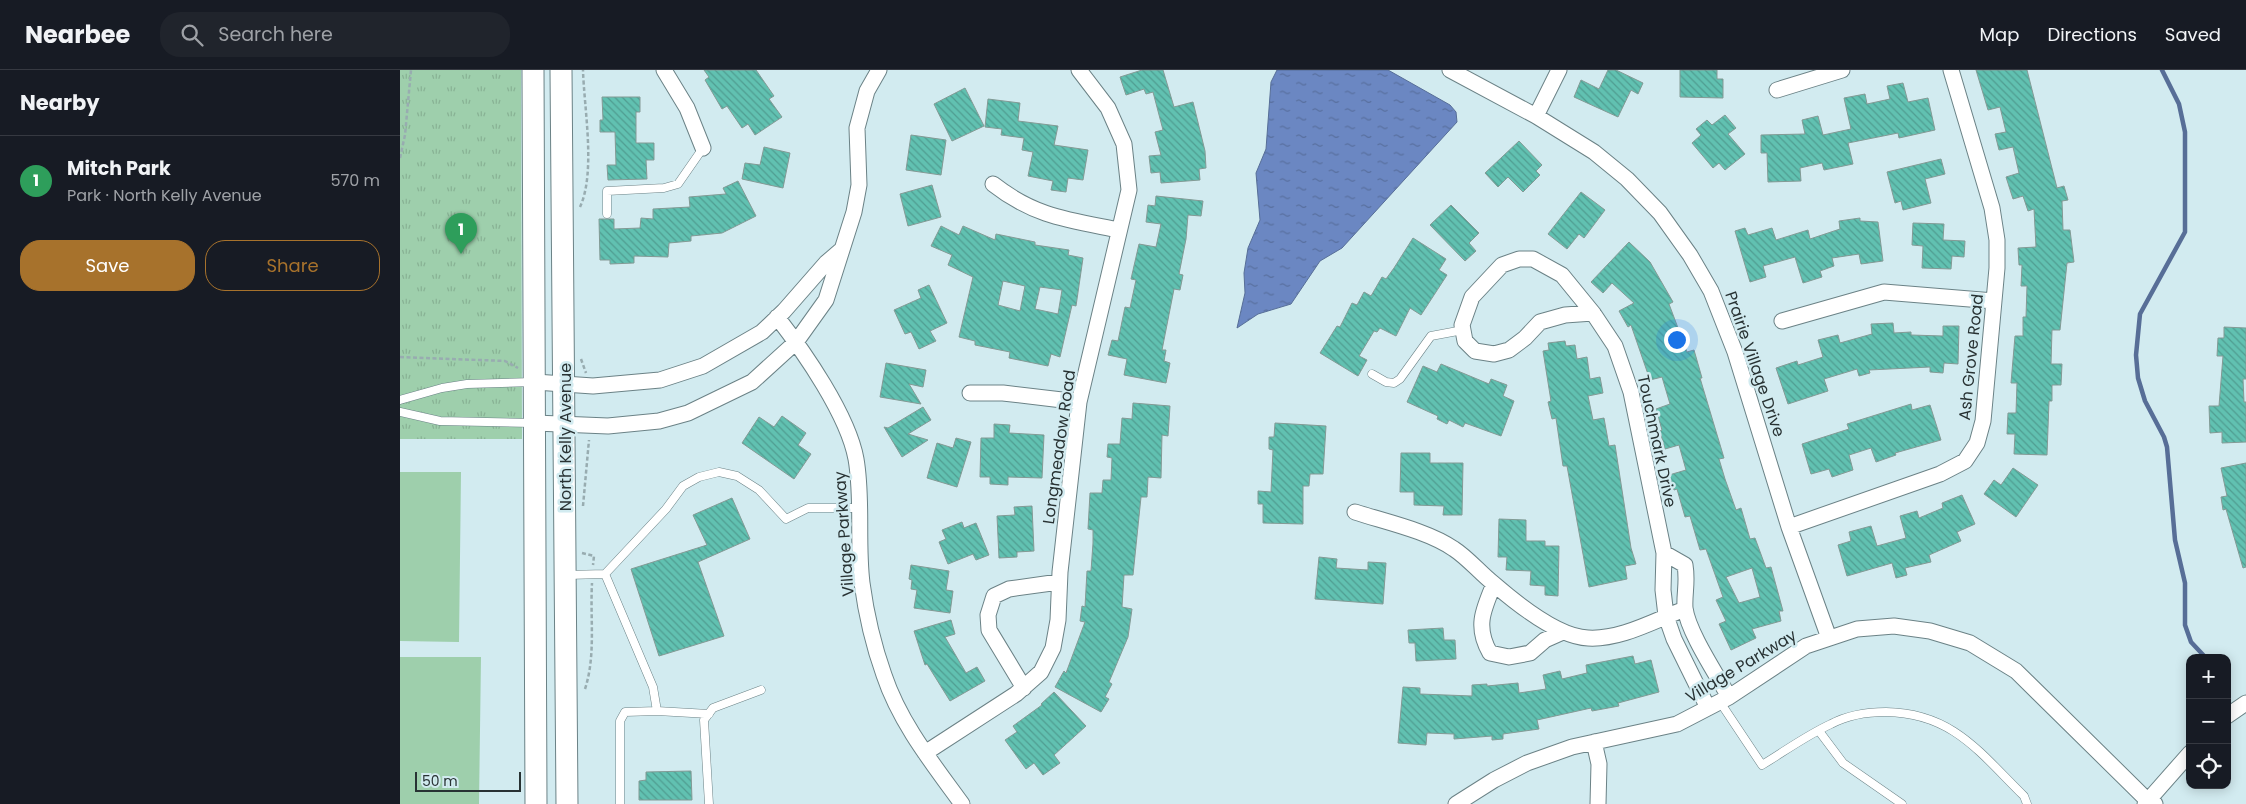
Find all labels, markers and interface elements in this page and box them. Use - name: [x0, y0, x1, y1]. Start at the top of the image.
- search box: [160, 12, 510, 57]
- text: Nearbee: [25, 18, 130, 51]
- icon: search: [178, 21, 206, 49]
- text: Search here: [218, 21, 333, 48]
- text: Map: [1980, 22, 2019, 47]
- text: Directions: [2047, 22, 2137, 47]
- text: Saved: [2165, 22, 2221, 47]
- text: Nearby: [20, 88, 100, 117]
- text: Mitch Park: [67, 155, 171, 182]
- text: 1: [33, 169, 39, 192]
- text: 570 m: [330, 169, 380, 192]
- text: Park · North Kelly Avenue: [67, 184, 262, 207]
- pin: 1: [445, 213, 477, 254]
- button: Save: [20, 240, 195, 291]
- button: Share: [205, 240, 380, 291]
- street label: Prairie Village Drive: [1719, 288, 1791, 440]
- street label: Ash Grove Road: [1953, 293, 1989, 421]
- your location: [1664, 327, 1690, 353]
- street label: North Kelly Avenue: [554, 363, 577, 511]
- street label: Longmeadow Road: [1037, 368, 1081, 526]
- street label: Touchmark Drive: [1632, 373, 1682, 509]
- street label: Village Parkway: [828, 471, 860, 597]
- street label: Village Parkway: [1681, 624, 1801, 708]
- map controls: [2186, 654, 2231, 789]
- button: +: [2186, 654, 2231, 699]
- button: −: [2186, 699, 2231, 744]
- button: locate: [2186, 744, 2231, 789]
- scale bar: [415, 769, 521, 792]
- text: 50 m: [422, 771, 458, 791]

